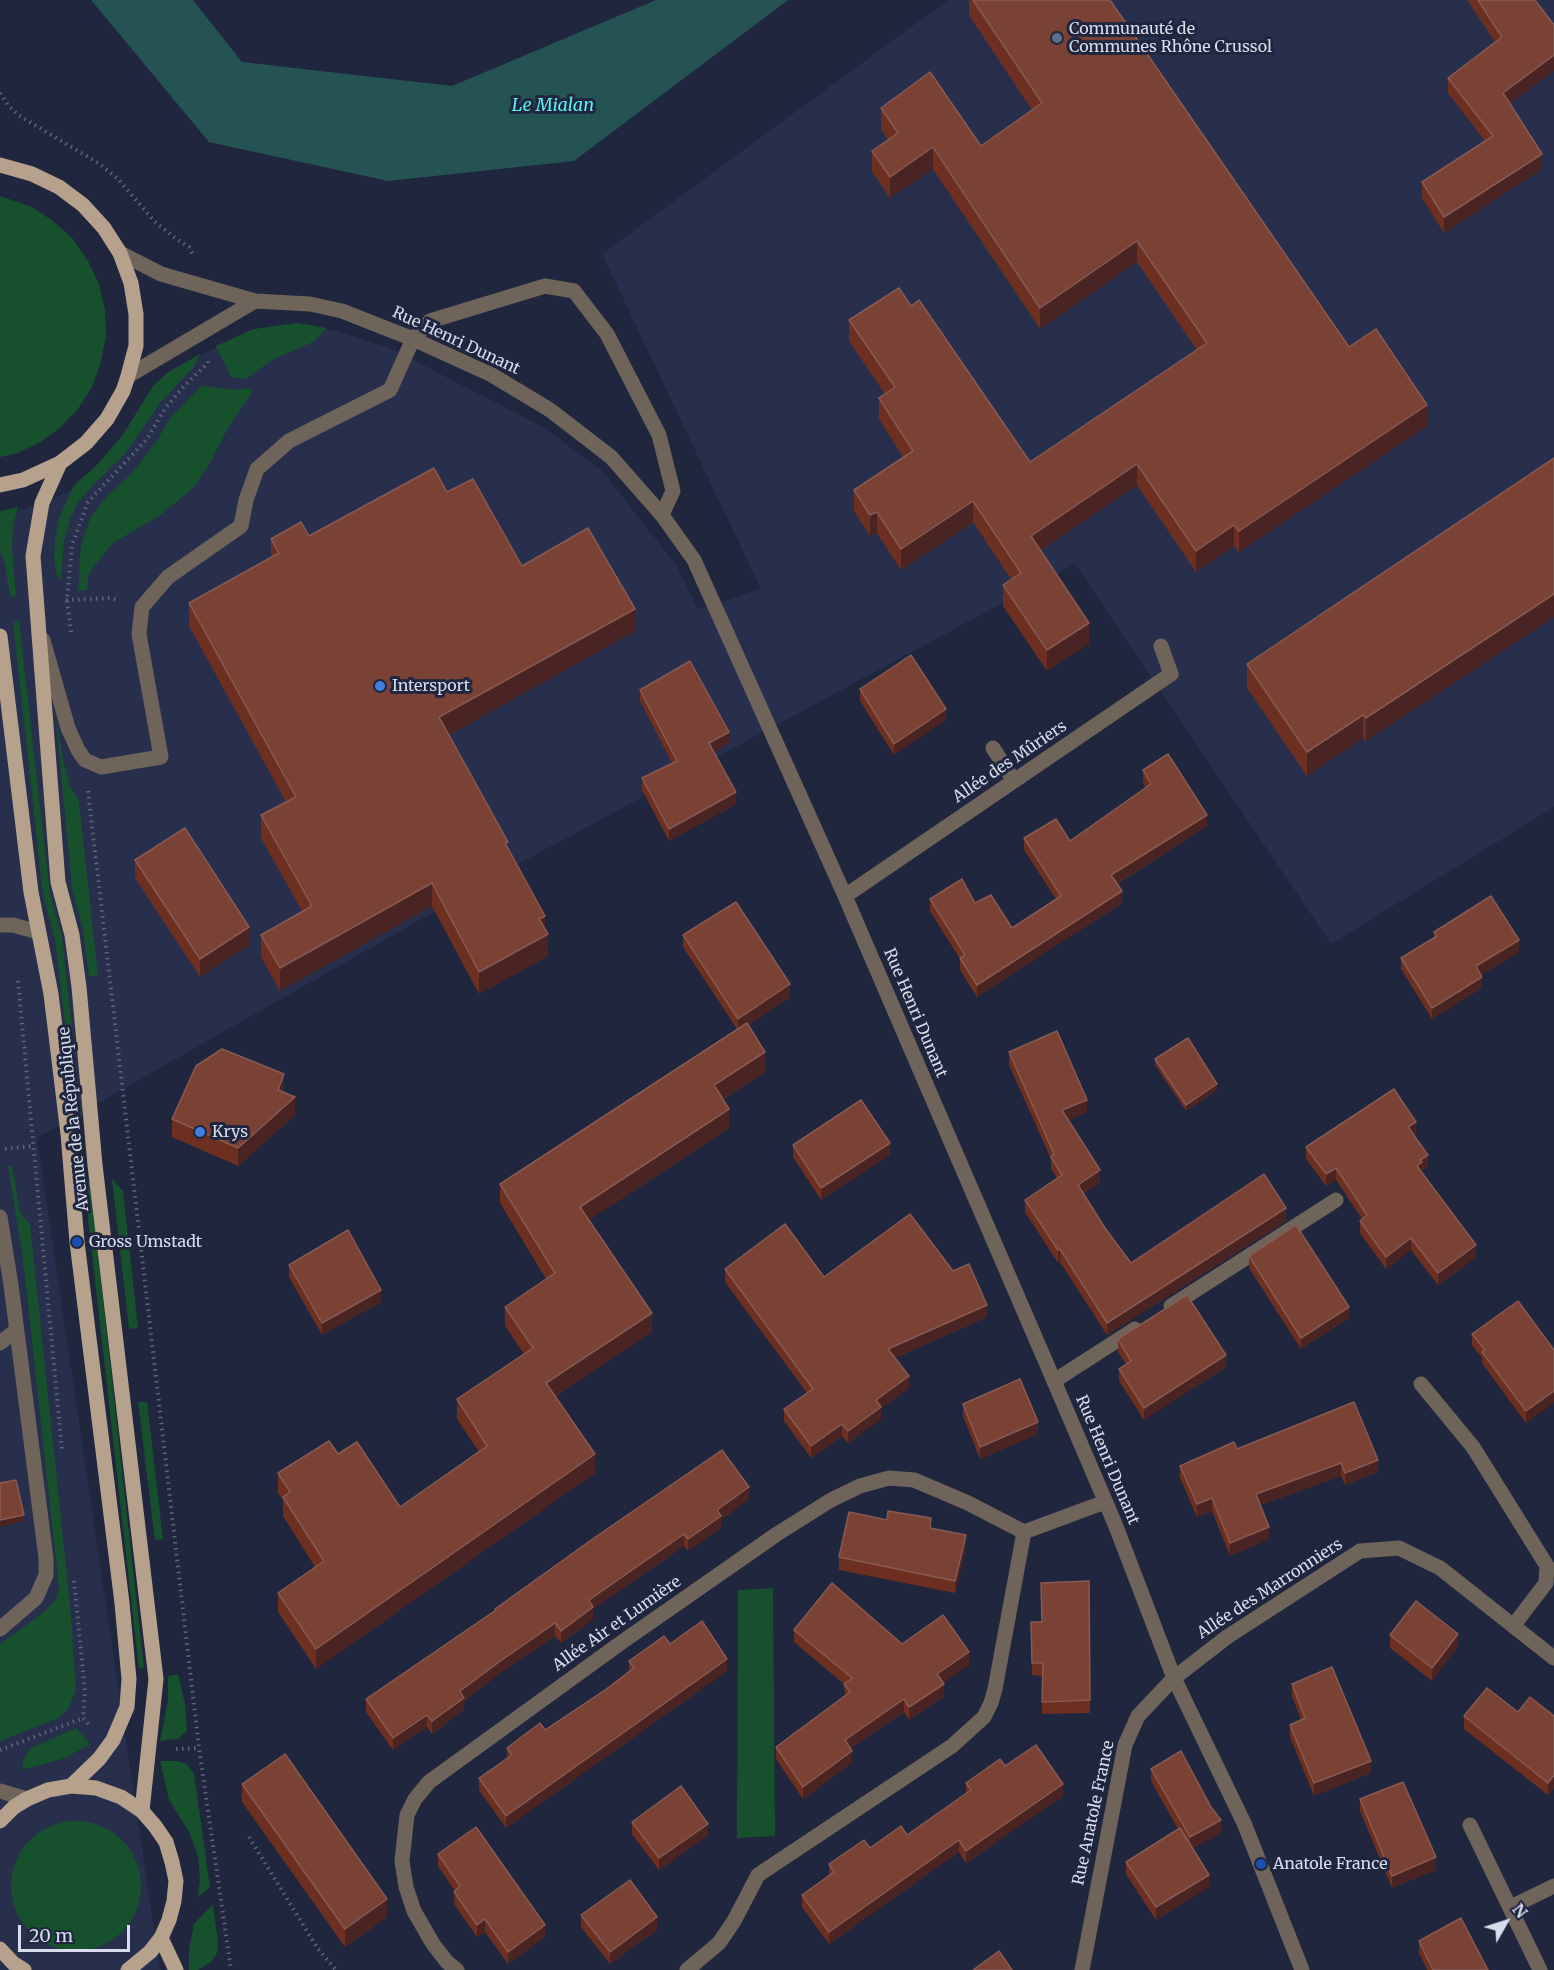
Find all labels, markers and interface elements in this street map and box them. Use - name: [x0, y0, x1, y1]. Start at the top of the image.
- place label: Communauté de Communes Rhône Crussol: [1069, 19, 1272, 57]
- marker: Communauté de Communes Rhône Crussol: [1050, 31, 1064, 45]
- water label: Le Mialan: [512, 95, 594, 117]
- street label: Rue Henri Dunant: [389, 303, 523, 379]
- place label: Intersport: [392, 676, 470, 696]
- marker: Intersport: [373, 679, 387, 693]
- street label: Allée des Mûriers: [949, 717, 1071, 807]
- street label: Rue Henri Dunant: [879, 945, 951, 1081]
- street label: Avenue de la République: [55, 1026, 93, 1212]
- place label: Krys: [212, 1122, 248, 1142]
- marker: Krys: [193, 1125, 207, 1139]
- place label: Gross Umstadt: [89, 1232, 202, 1252]
- marker: Gross Umstadt: [70, 1235, 84, 1249]
- street label: Rue Henri Dunant: [1071, 1392, 1143, 1528]
- street label: Allée des Marronniers: [1194, 1535, 1346, 1643]
- street label: Allée Air et Lumière: [549, 1572, 685, 1676]
- street label: Rue Anatole France: [1069, 1739, 1119, 1887]
- place label: Anatole France: [1273, 1854, 1387, 1874]
- marker: Anatole France: [1254, 1857, 1268, 1871]
- north arrow: [1476, 1892, 1536, 1952]
- text: N: [1508, 1899, 1532, 1922]
- scale bar: [21, 1913, 134, 1951]
- text: 20 m: [29, 1924, 73, 1947]

